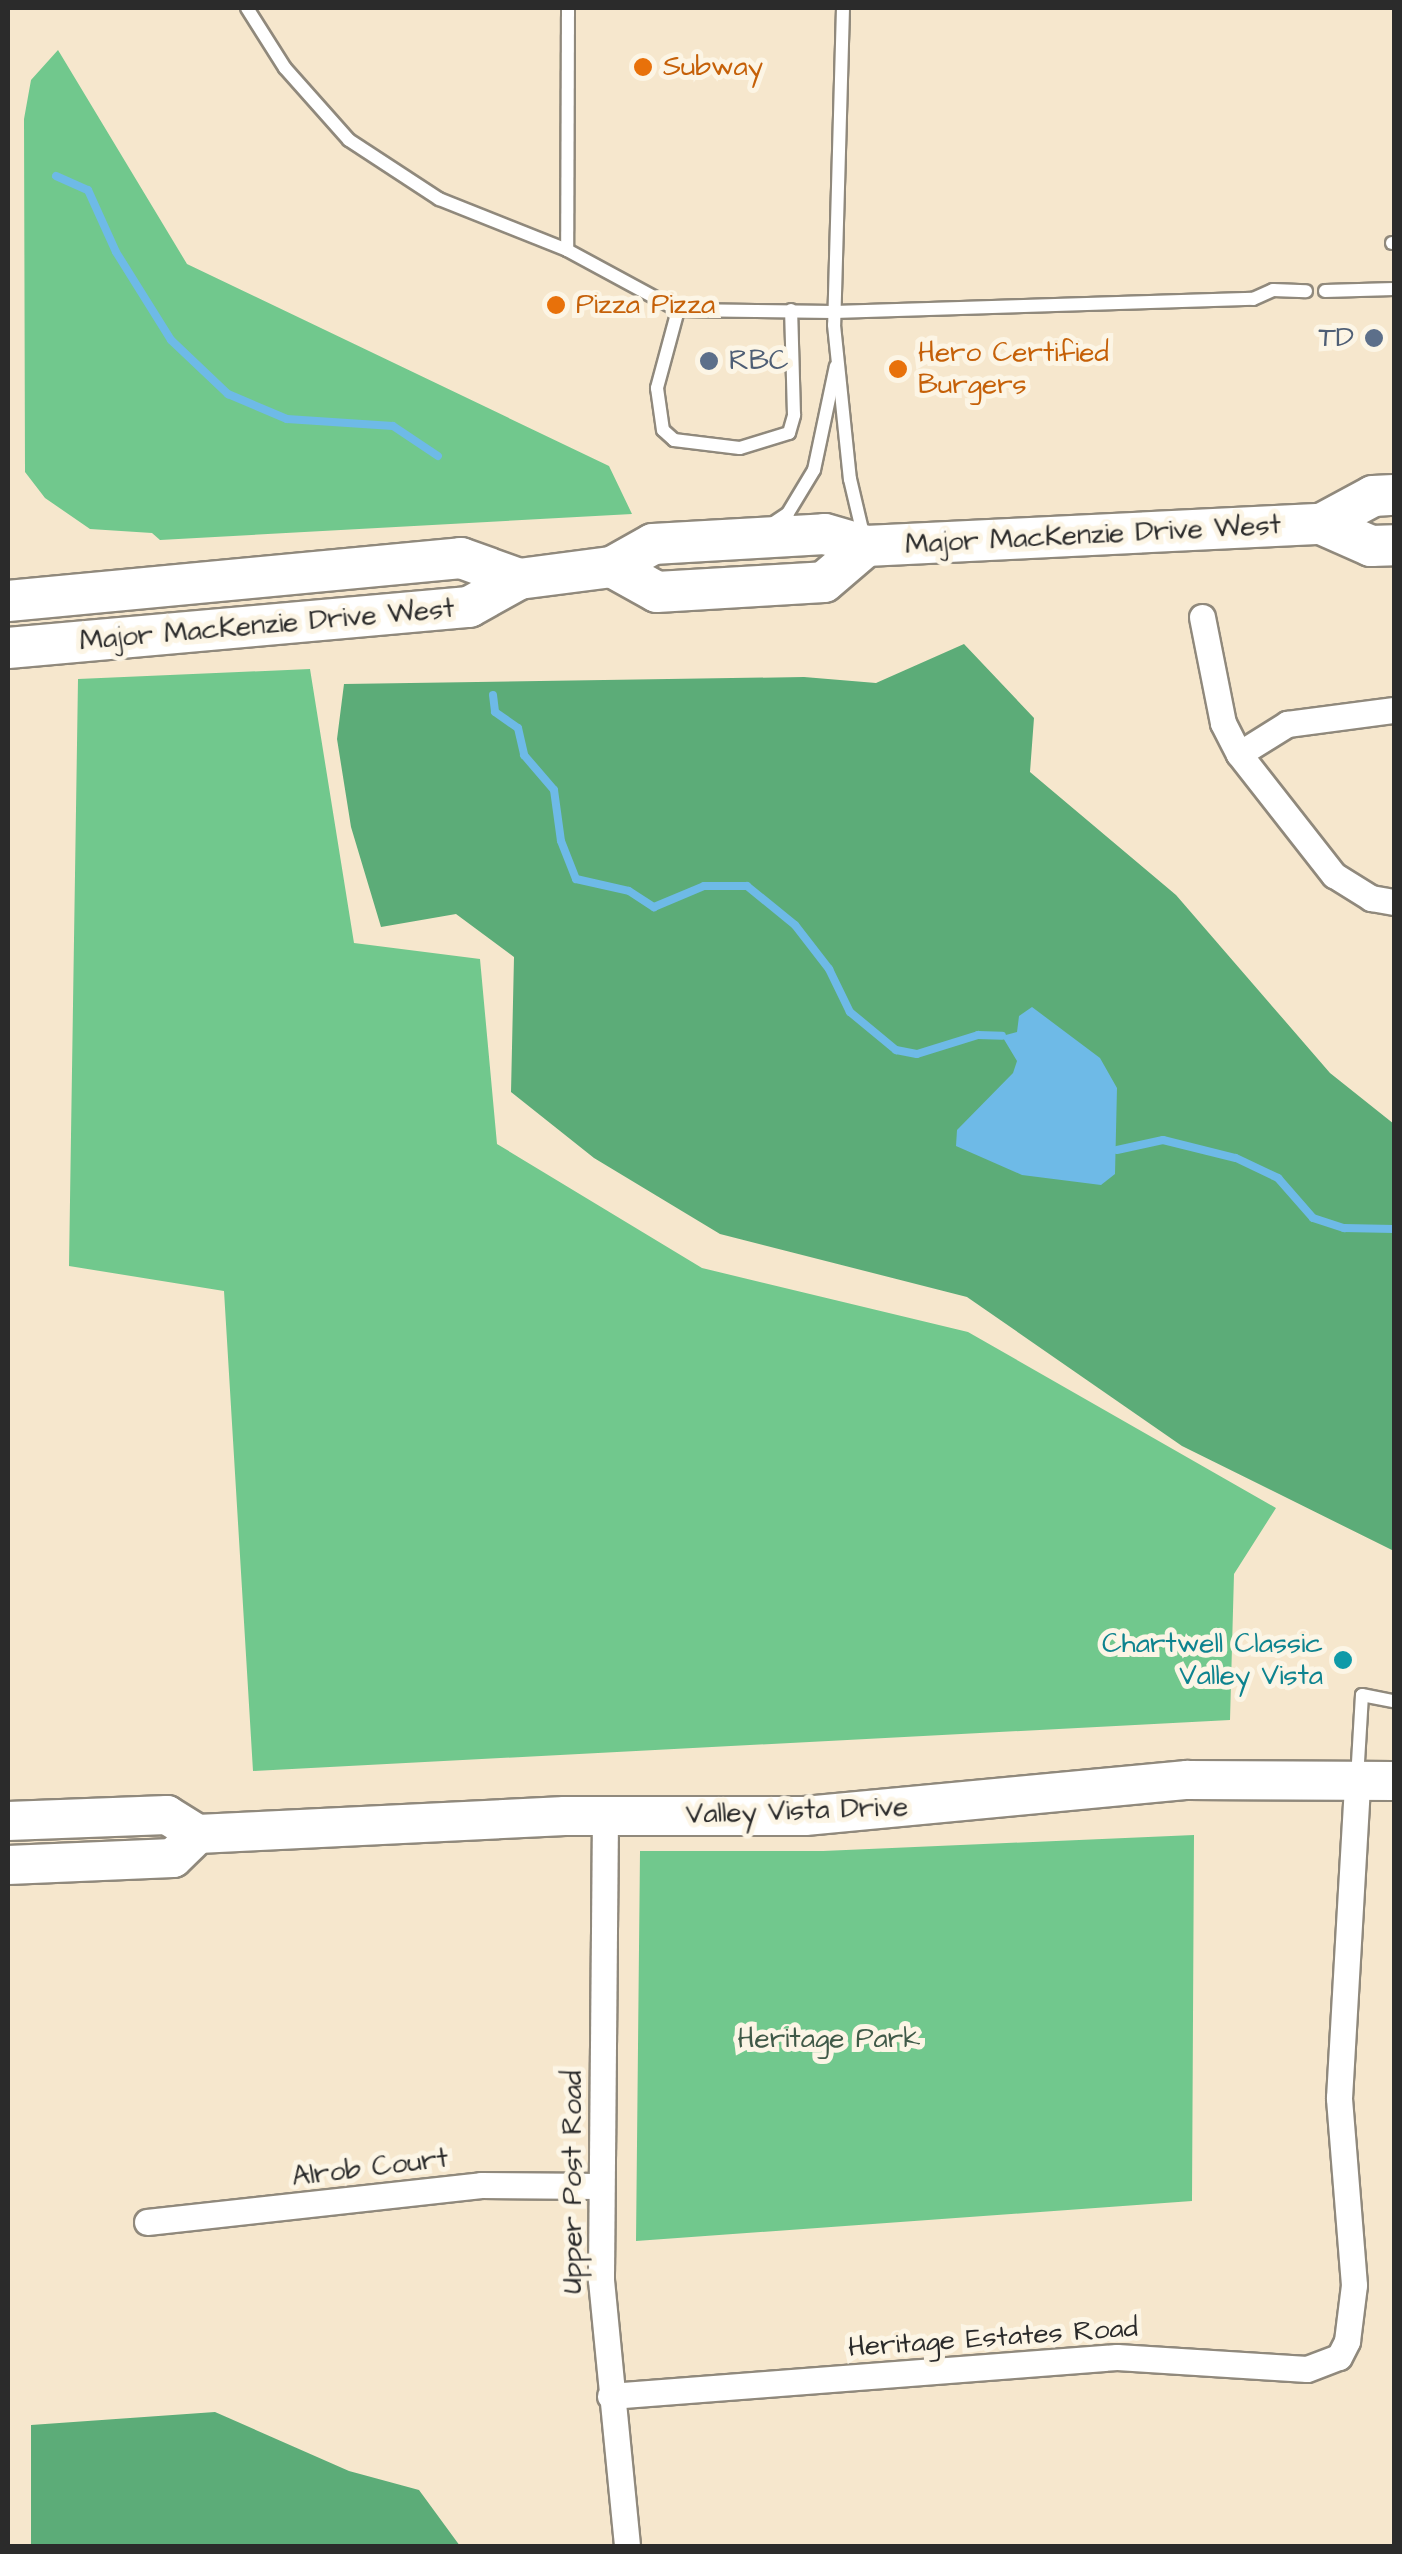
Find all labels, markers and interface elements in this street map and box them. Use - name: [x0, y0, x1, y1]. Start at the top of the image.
- place label: Subway: [663, 50, 763, 84]
- marker: Subway: [632, 56, 654, 78]
- place label: Pizza Pizza: [576, 288, 715, 322]
- marker: Pizza Pizza: [545, 294, 567, 316]
- place label: TD: [1318, 321, 1354, 355]
- marker: TD: [1363, 327, 1385, 349]
- place label: Hero Certified Burgers: [918, 336, 1109, 402]
- place label: RBC: [729, 344, 789, 378]
- marker: RBC: [698, 350, 720, 372]
- marker: Hero Certified Burgers: [887, 358, 909, 380]
- street label: Major MacKenzie Drive West: [904, 508, 1282, 562]
- street label: Major MacKenzie Drive West: [78, 592, 456, 658]
- place label: Chartwell Classic Valley Vista: [1102, 1627, 1323, 1693]
- marker: Chartwell Classic Valley Vista: [1332, 1649, 1354, 1671]
- street label: Valley Vista Drive: [685, 1790, 909, 1832]
- park label: Heritage Park: [738, 2022, 920, 2056]
- street label: Upper Post Road: [556, 2070, 590, 2294]
- street label: Alrob Court: [290, 2142, 450, 2194]
- street label: Heritage Estates Road: [847, 2311, 1139, 2365]

